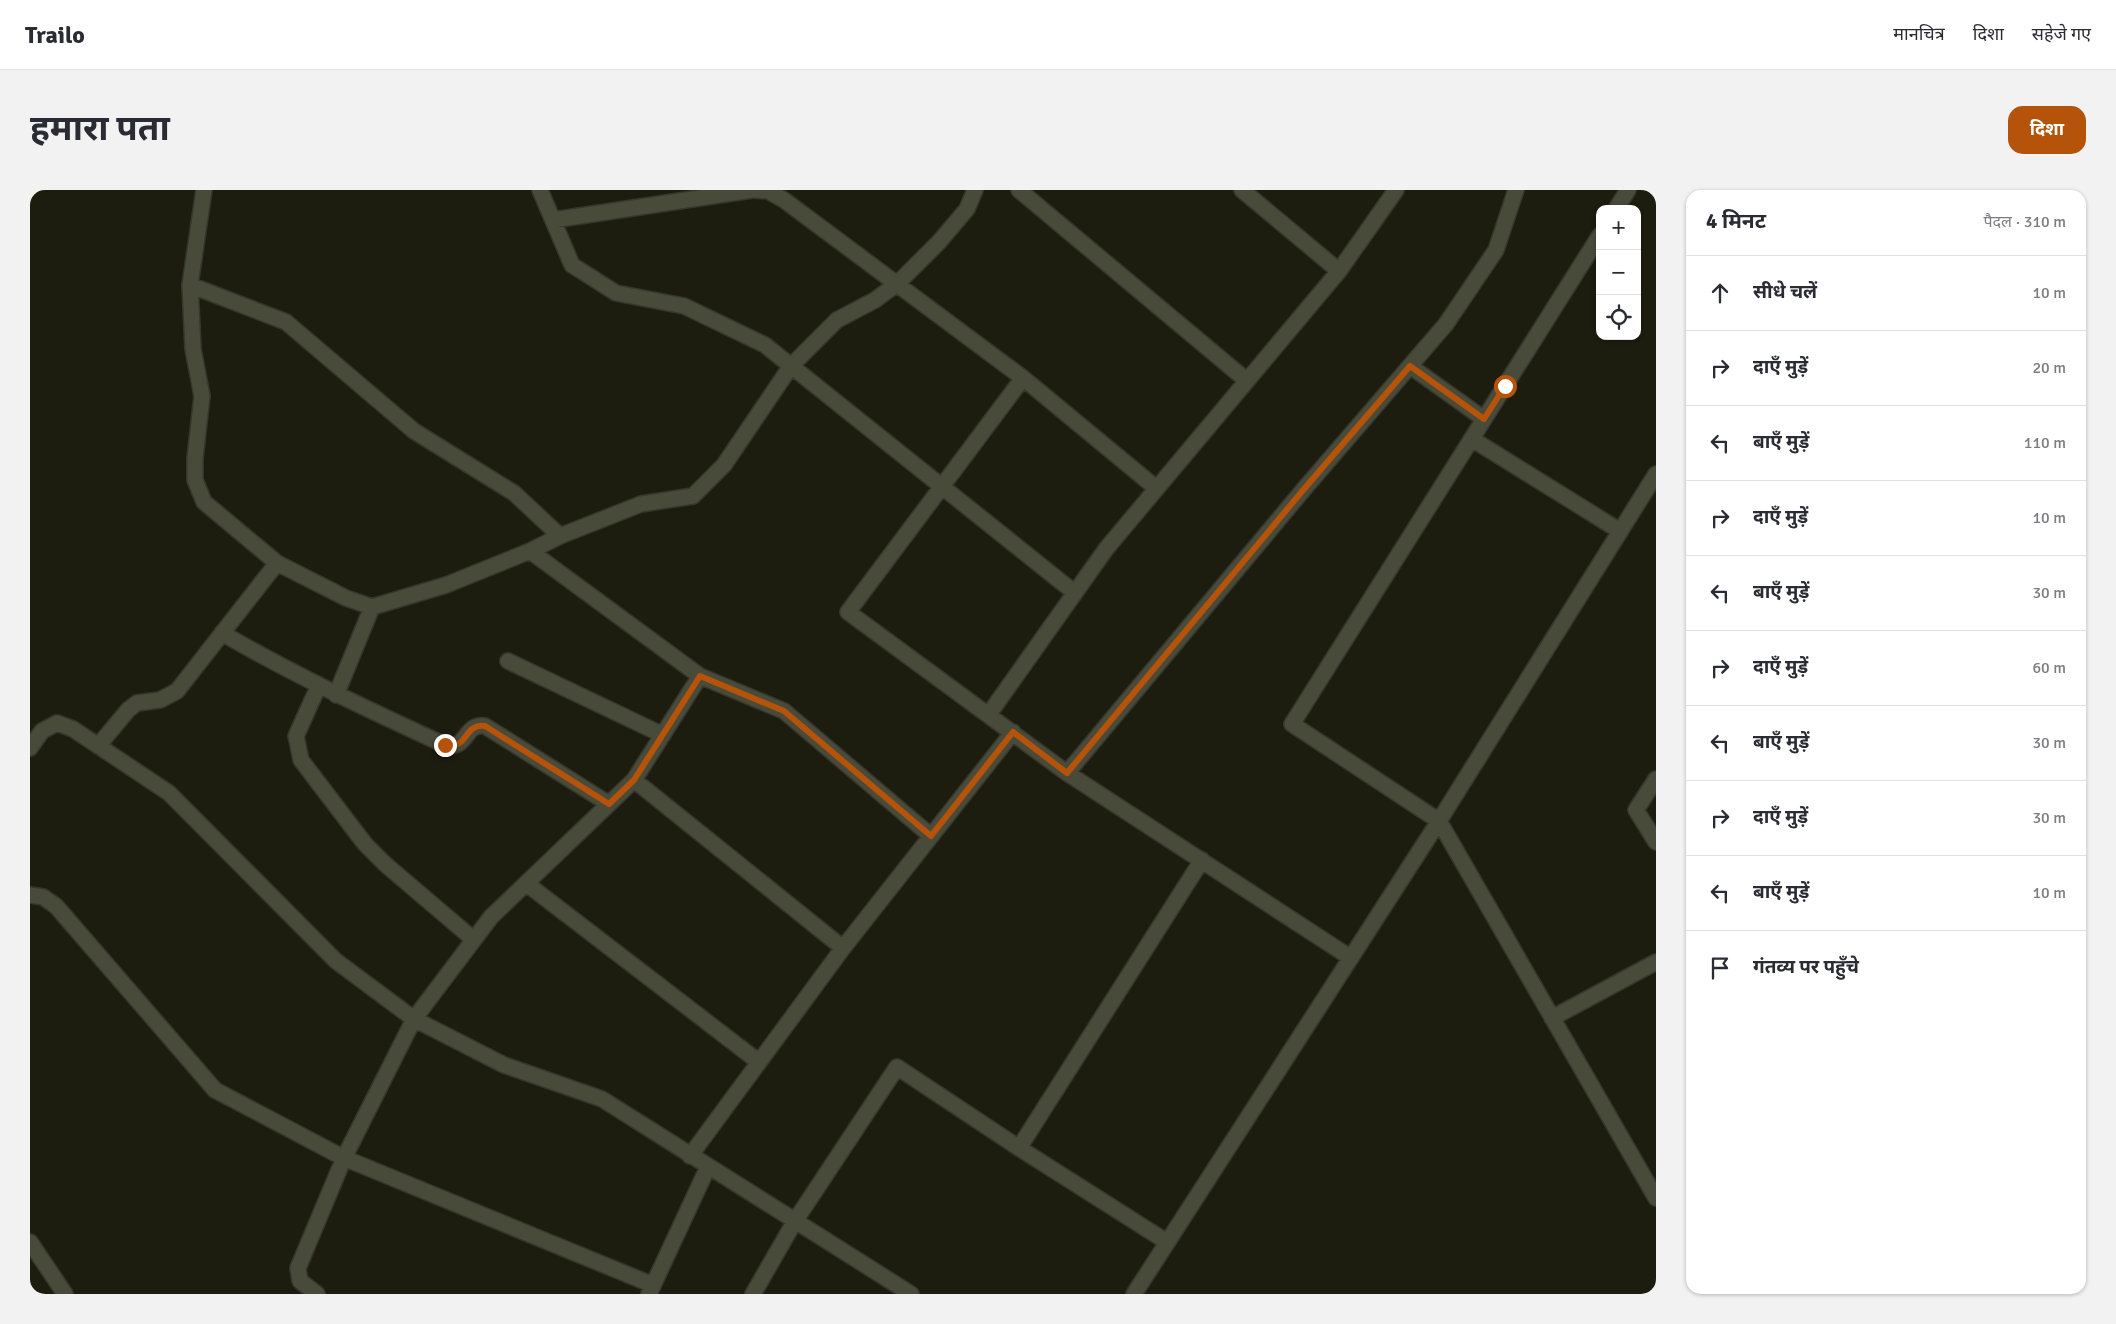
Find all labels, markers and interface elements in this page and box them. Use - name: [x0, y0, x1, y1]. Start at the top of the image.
- text: Trailo: [25, 20, 85, 50]
- text: मानचित्र: [1893, 23, 1945, 45]
- text: दिशा: [1973, 23, 2004, 45]
- text: सहेजे गए: [2032, 23, 2091, 45]
- button: दिशा: [2008, 106, 2086, 154]
- text: हमारा पता: [30, 107, 170, 150]
- map controls: [1596, 205, 1641, 340]
- button: +: [1596, 205, 1641, 250]
- text: 4 मिनट: [1706, 208, 1766, 234]
- text: पैदल · 310 m: [1983, 212, 2066, 232]
- button: −: [1596, 250, 1641, 295]
- icon: ahead: [1706, 279, 1734, 307]
- text: सीधे चलें: [1753, 280, 1817, 304]
- text: 10 m: [2032, 283, 2066, 303]
- button: locate: [1596, 295, 1641, 340]
- icon: right: [1706, 354, 1734, 382]
- text: दाएँ मुड़ें: [1753, 355, 1808, 379]
- text: 20 m: [2032, 358, 2066, 378]
- route start: [1494, 375, 1517, 398]
- icon: left: [1706, 429, 1734, 457]
- text: बाएँ मुड़ें: [1753, 430, 1809, 454]
- text: 110 m: [2024, 433, 2066, 453]
- icon: right: [1706, 504, 1734, 532]
- text: दाएँ मुड़ें: [1753, 505, 1808, 529]
- text: 10 m: [2032, 508, 2066, 528]
- icon: left: [1706, 579, 1734, 607]
- text: बाएँ मुड़ें: [1753, 580, 1809, 604]
- text: 30 m: [2032, 583, 2066, 603]
- icon: right: [1706, 654, 1734, 682]
- text: दाएँ मुड़ें: [1753, 655, 1808, 679]
- text: 60 m: [2032, 658, 2066, 678]
- icon: left: [1706, 729, 1734, 757]
- text: बाएँ मुड़ें: [1753, 730, 1809, 754]
- text: 30 m: [2032, 733, 2066, 753]
- route end: [434, 734, 457, 757]
- icon: right: [1706, 804, 1734, 832]
- text: दाएँ मुड़ें: [1753, 805, 1808, 829]
- text: 30 m: [2032, 808, 2066, 828]
- icon: left: [1706, 879, 1734, 907]
- text: बाएँ मुड़ें: [1753, 880, 1809, 904]
- text: 10 m: [2032, 883, 2066, 903]
- icon: arrive: [1706, 954, 1734, 982]
- text: गंतव्य पर पहुँचे: [1753, 955, 1859, 979]

